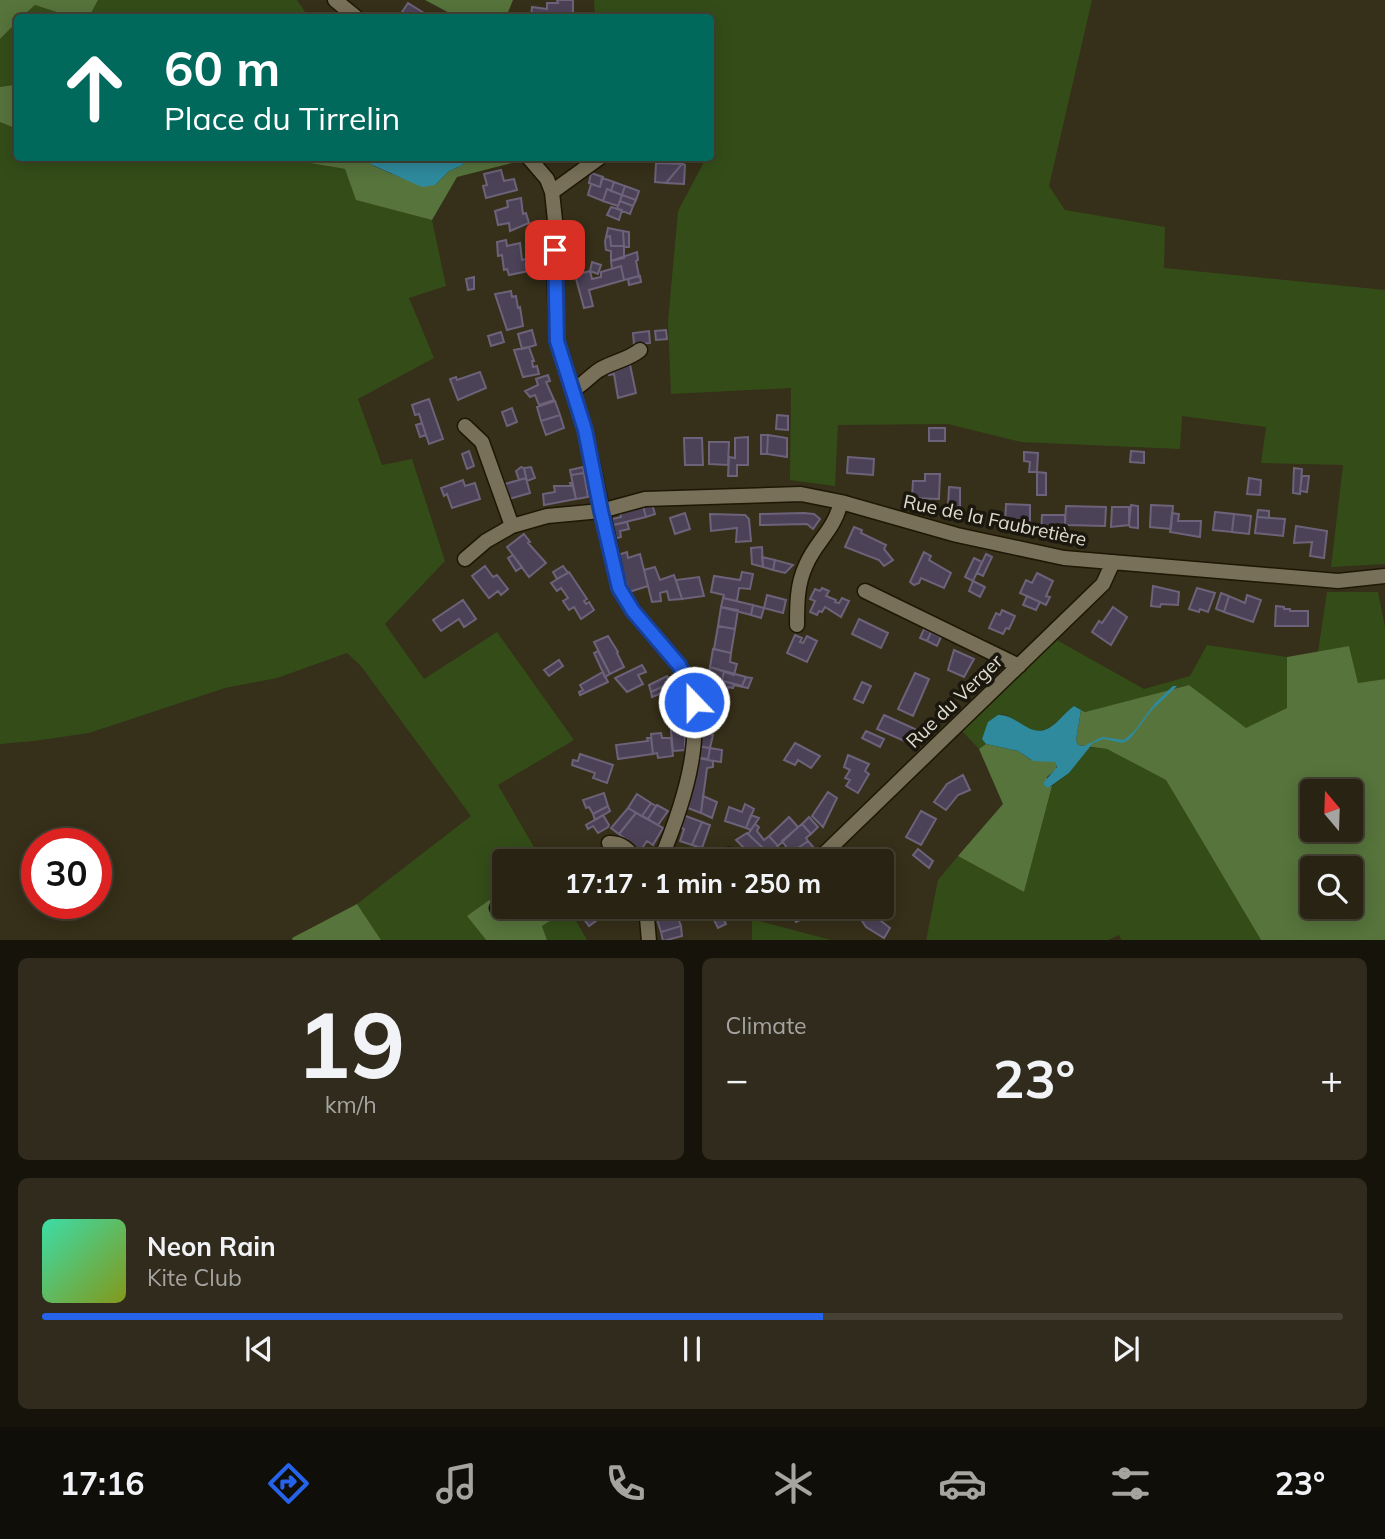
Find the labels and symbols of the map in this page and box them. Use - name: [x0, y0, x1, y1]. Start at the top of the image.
- pin: [525, 220, 585, 280]
- street label: Rue de la Faubretière: [901, 489, 1089, 551]
- street label: Rue du Verger: [901, 649, 1007, 753]
- position arrow: [657, 665, 731, 739]
- north arrow: [1300, 779, 1363, 842]
- speed limit sign: 30: [21, 828, 112, 919]

